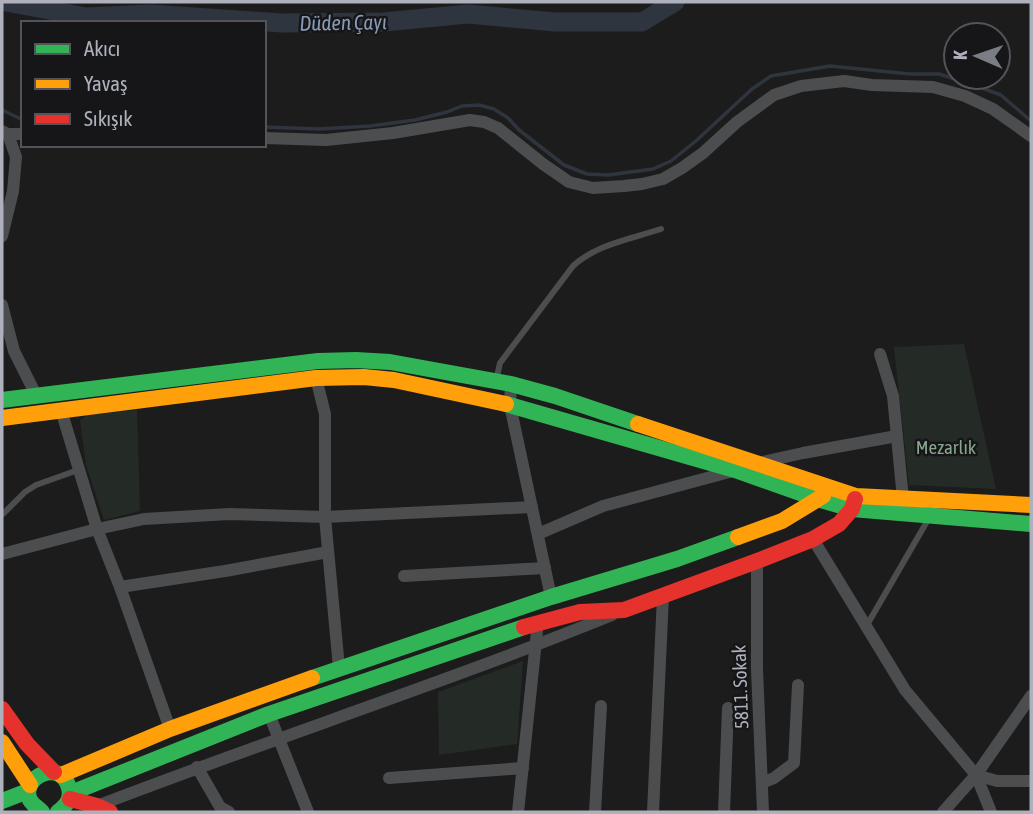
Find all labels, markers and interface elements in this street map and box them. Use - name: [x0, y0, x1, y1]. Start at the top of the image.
- water label: Düden Çayı: [299, 9, 387, 35]
- legend: [21, 21, 266, 147]
- north arrow: [942, 21, 1012, 91]
- text: Akıcı: [84, 36, 120, 60]
- text: K: [949, 50, 971, 60]
- text: Yavaş: [84, 71, 127, 95]
- text: Sıkışık: [84, 106, 133, 130]
- park label: Mezarlık: [916, 436, 977, 458]
- street label: 5811. Sokak: [728, 644, 752, 729]

